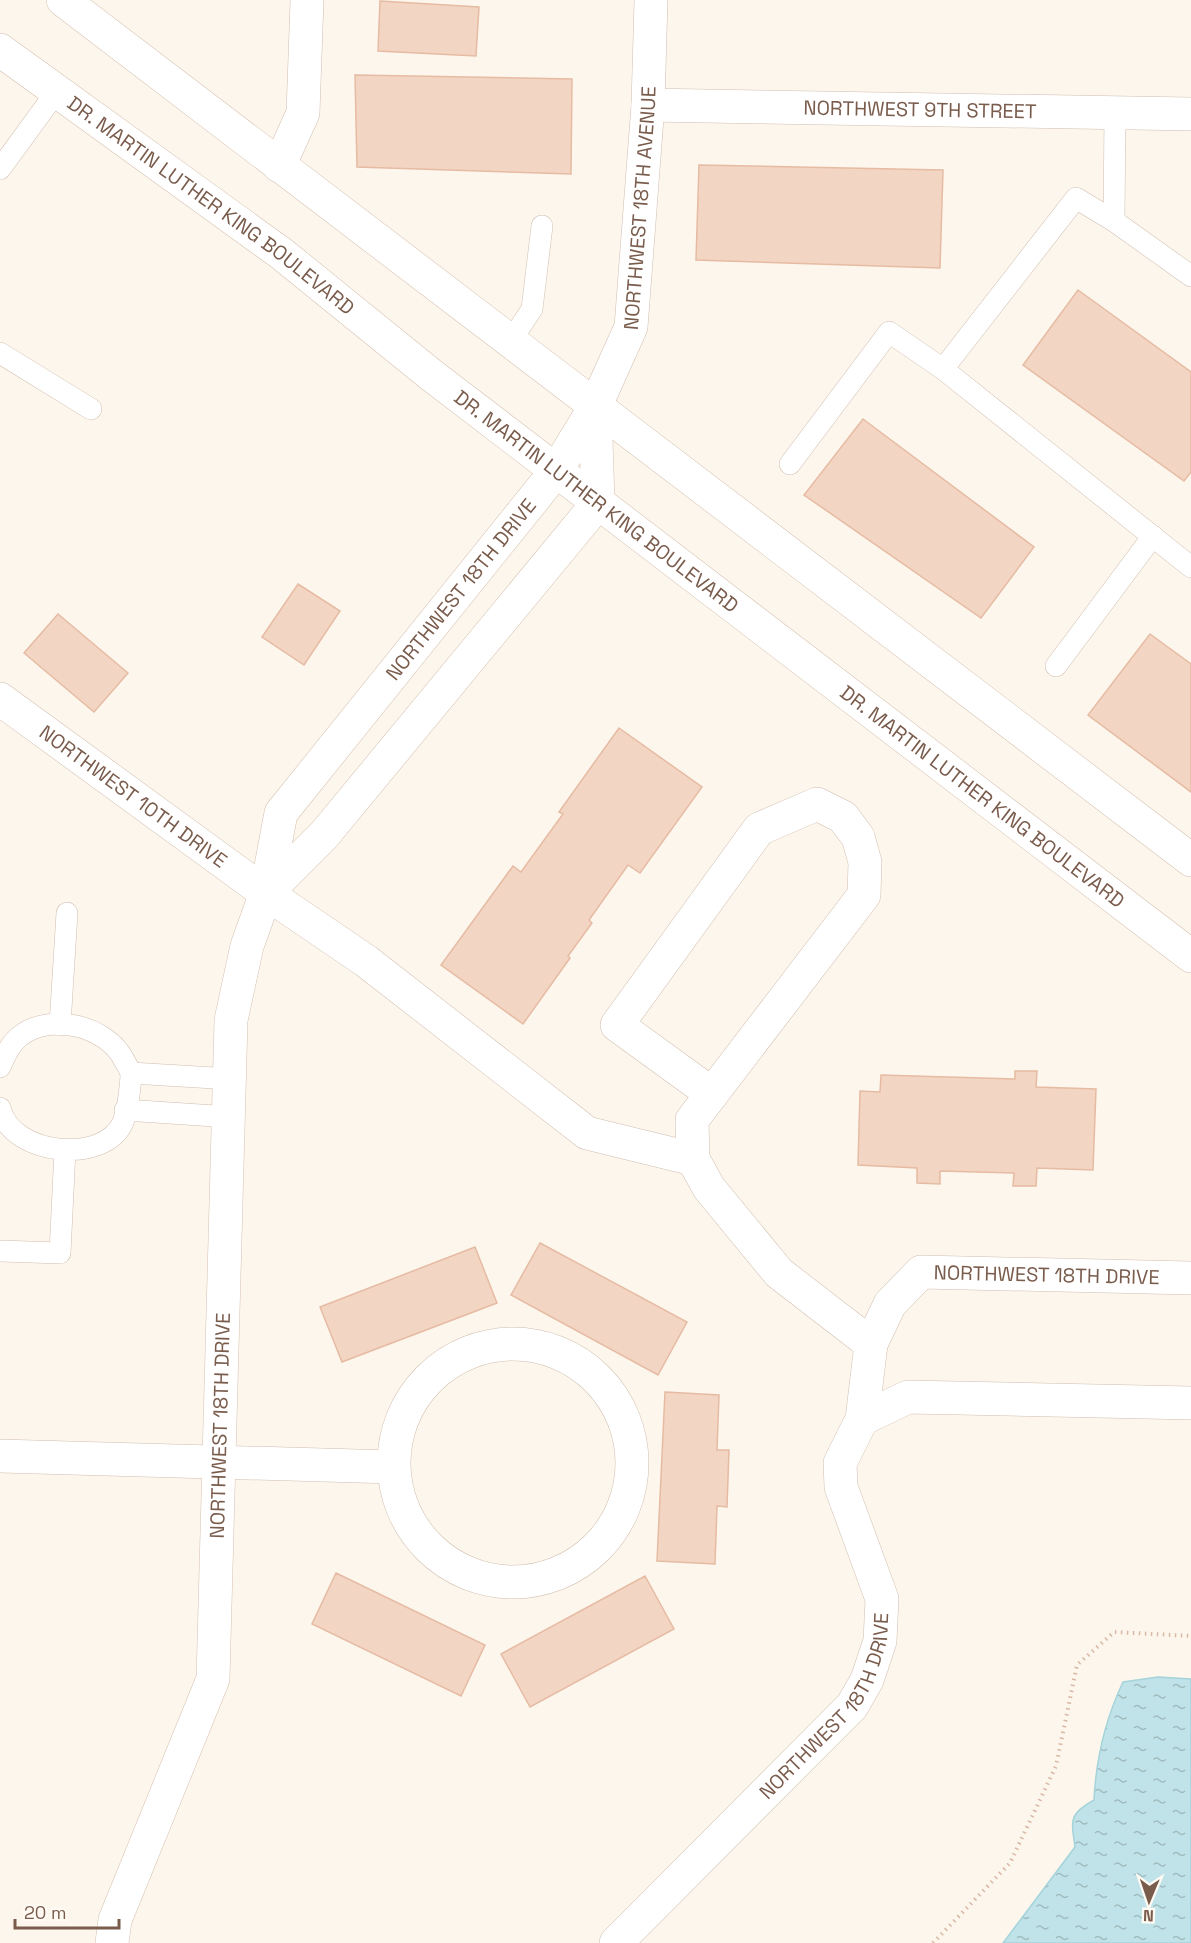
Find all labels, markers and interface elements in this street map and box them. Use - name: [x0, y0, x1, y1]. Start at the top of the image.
- street label: NORTHWEST 18TH AVENUE: [618, 86, 662, 331]
- street label: DR. MARTIN LUTHER KING BOULEVARD: [62, 90, 360, 321]
- street label: NORTHWEST 9TH STREET: [803, 95, 1037, 124]
- street label: DR. MARTIN LUTHER KING BOULEVARD: [449, 384, 744, 618]
- street label: NORTHWEST 18TH DRIVE: [380, 493, 542, 686]
- street label: DR. MARTIN LUTHER KING BOULEVARD: [835, 679, 1130, 914]
- street label: NORTHWEST 10TH DRIVE: [34, 719, 232, 873]
- street label: NORTHWEST 18TH DRIVE: [933, 1259, 1160, 1290]
- street label: NORTHWEST 18TH DRIVE: [204, 1312, 236, 1539]
- street label: NORTHWEST 18TH DRIVE: [754, 1612, 894, 1805]
- north arrow: [1119, 1871, 1179, 1931]
- scale bar: [15, 1892, 118, 1930]
- text: 20 m: [24, 1901, 67, 1924]
- text: N: [1143, 1905, 1154, 1926]

